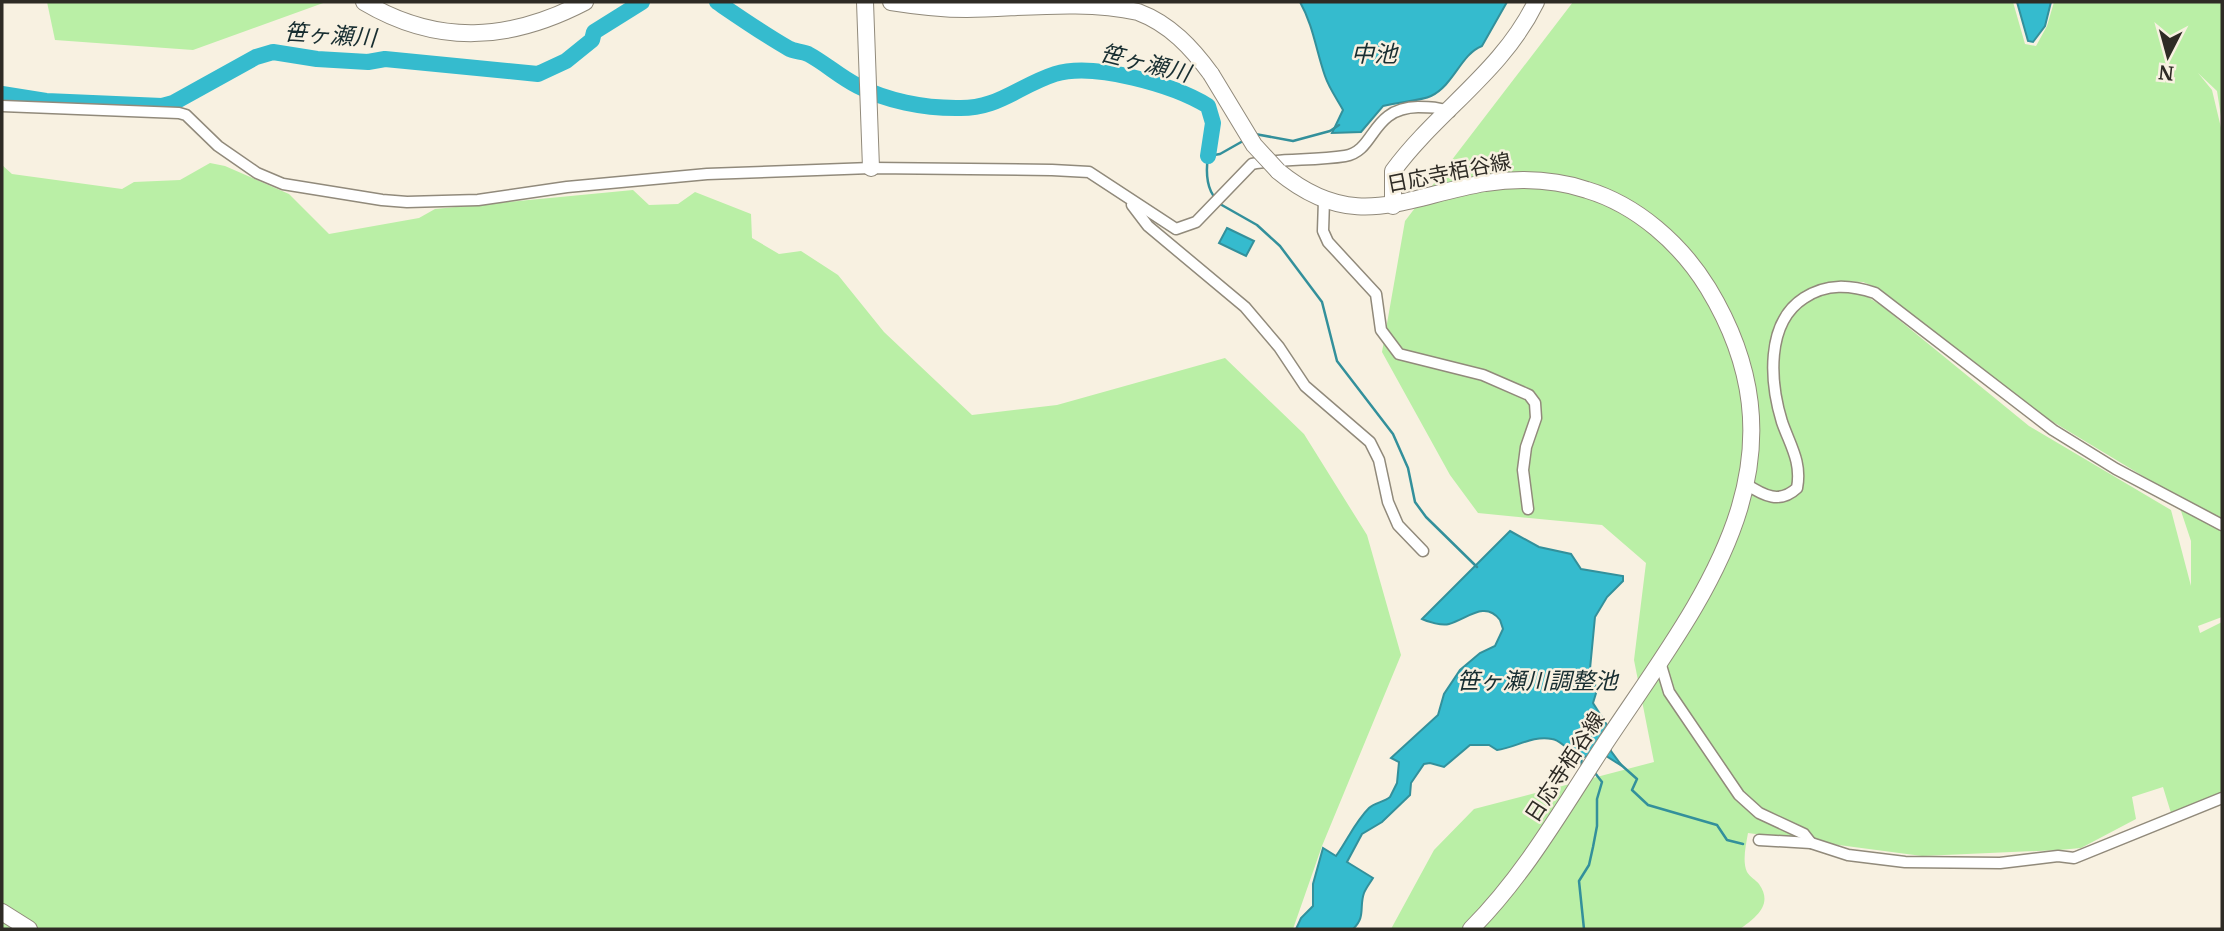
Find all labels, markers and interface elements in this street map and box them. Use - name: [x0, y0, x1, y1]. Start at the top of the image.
- water label: 笹ヶ瀬川: [283, 17, 380, 52]
- north arrow: [2133, 21, 2203, 91]
- water label: 笹ヶ瀬川: [1097, 37, 1196, 88]
- water label: 中池: [1351, 39, 1399, 68]
- text: N: [2158, 60, 2175, 86]
- street label: 日応寺栢谷線: [1384, 147, 1513, 198]
- water label: 笹ヶ瀬川調整池: [1457, 666, 1620, 695]
- street label: 日応寺栢谷線: [1519, 707, 1610, 827]

